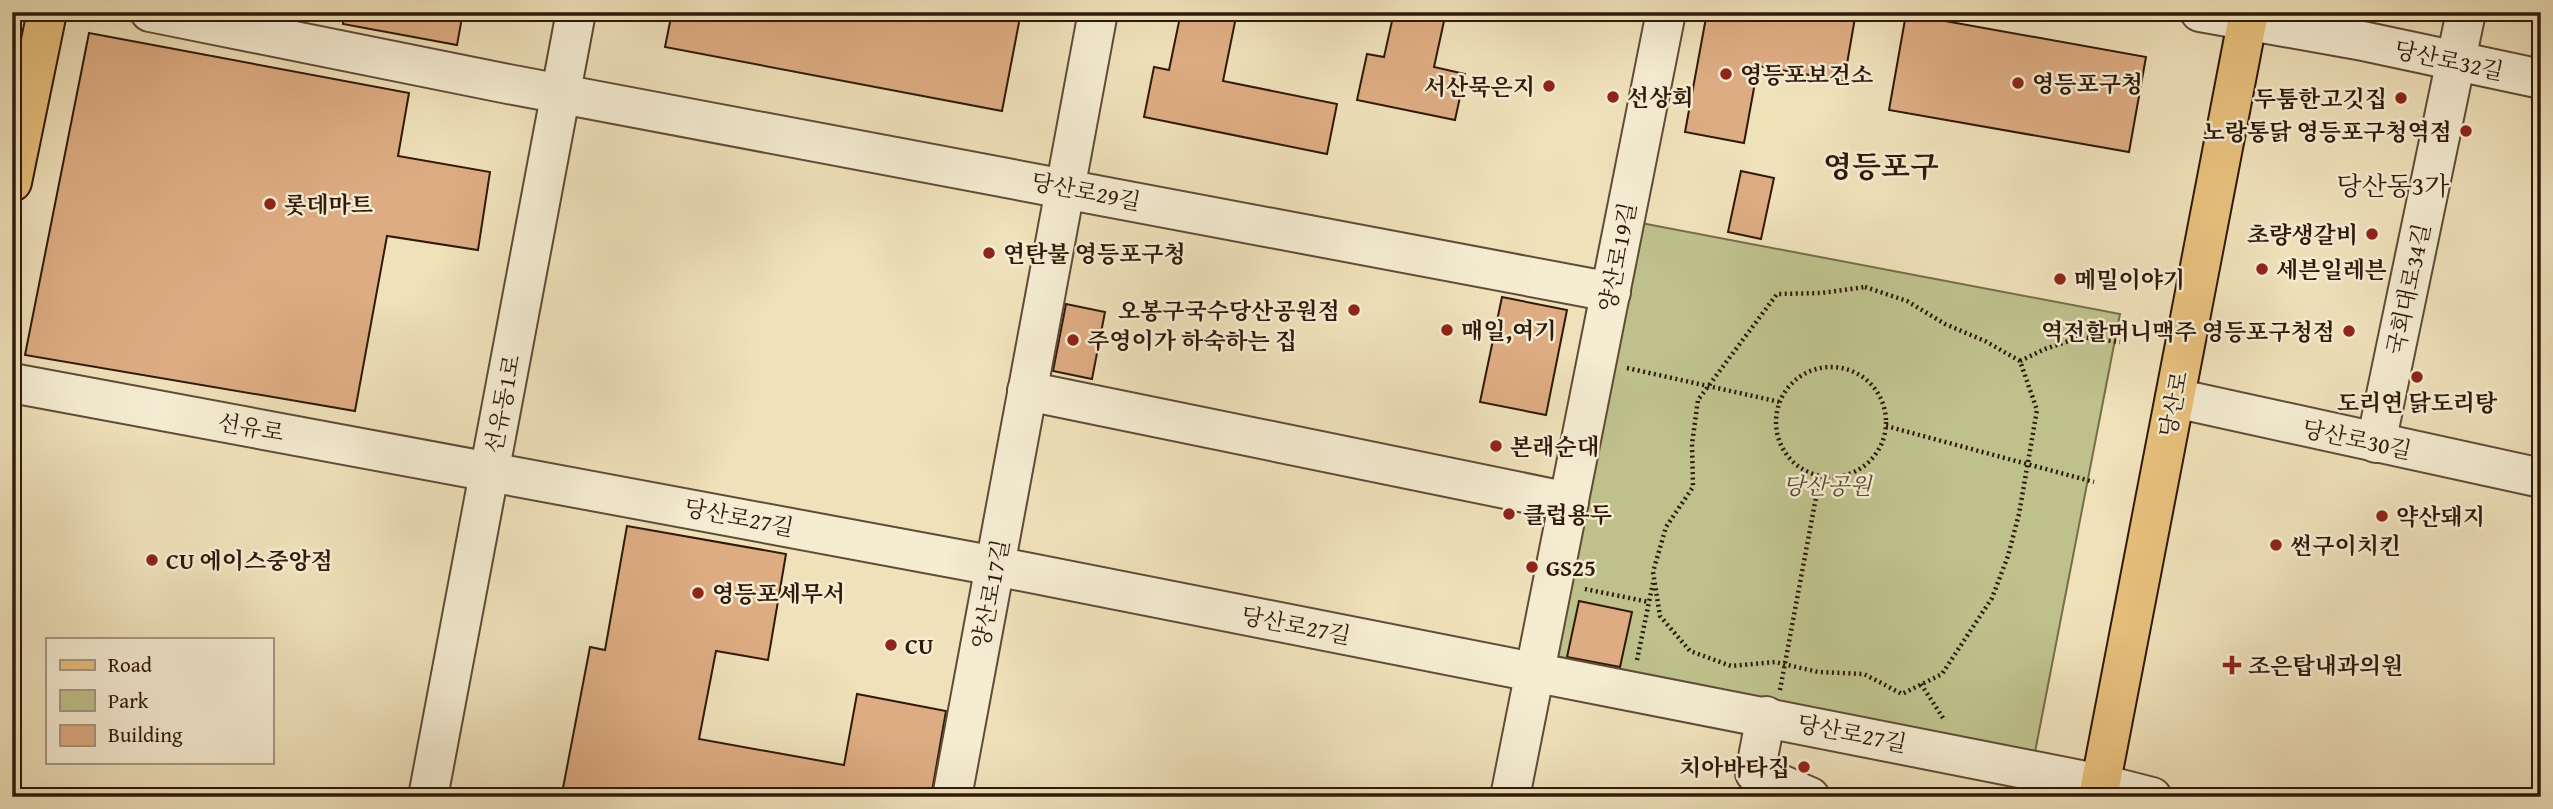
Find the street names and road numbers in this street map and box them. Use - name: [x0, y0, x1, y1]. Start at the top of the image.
- street label: 당산로32길: [2391, 32, 2507, 88]
- street label: 당산로29길: [1028, 164, 1144, 218]
- street label: 양산로19길: [1590, 199, 1644, 315]
- street label: 국회대로34길: [2378, 220, 2438, 358]
- street label: 선유동1로: [476, 352, 528, 456]
- street label: 당산로: [2150, 368, 2196, 440]
- street label: 선유로: [215, 405, 287, 449]
- street label: 당산로30길: [2299, 411, 2415, 467]
- street label: 당산로27길: [681, 490, 797, 544]
- street label: 양산로17길: [963, 536, 1017, 652]
- street label: 당산로27길: [1238, 598, 1354, 652]
- street label: 당산로27길: [1794, 706, 1910, 760]

